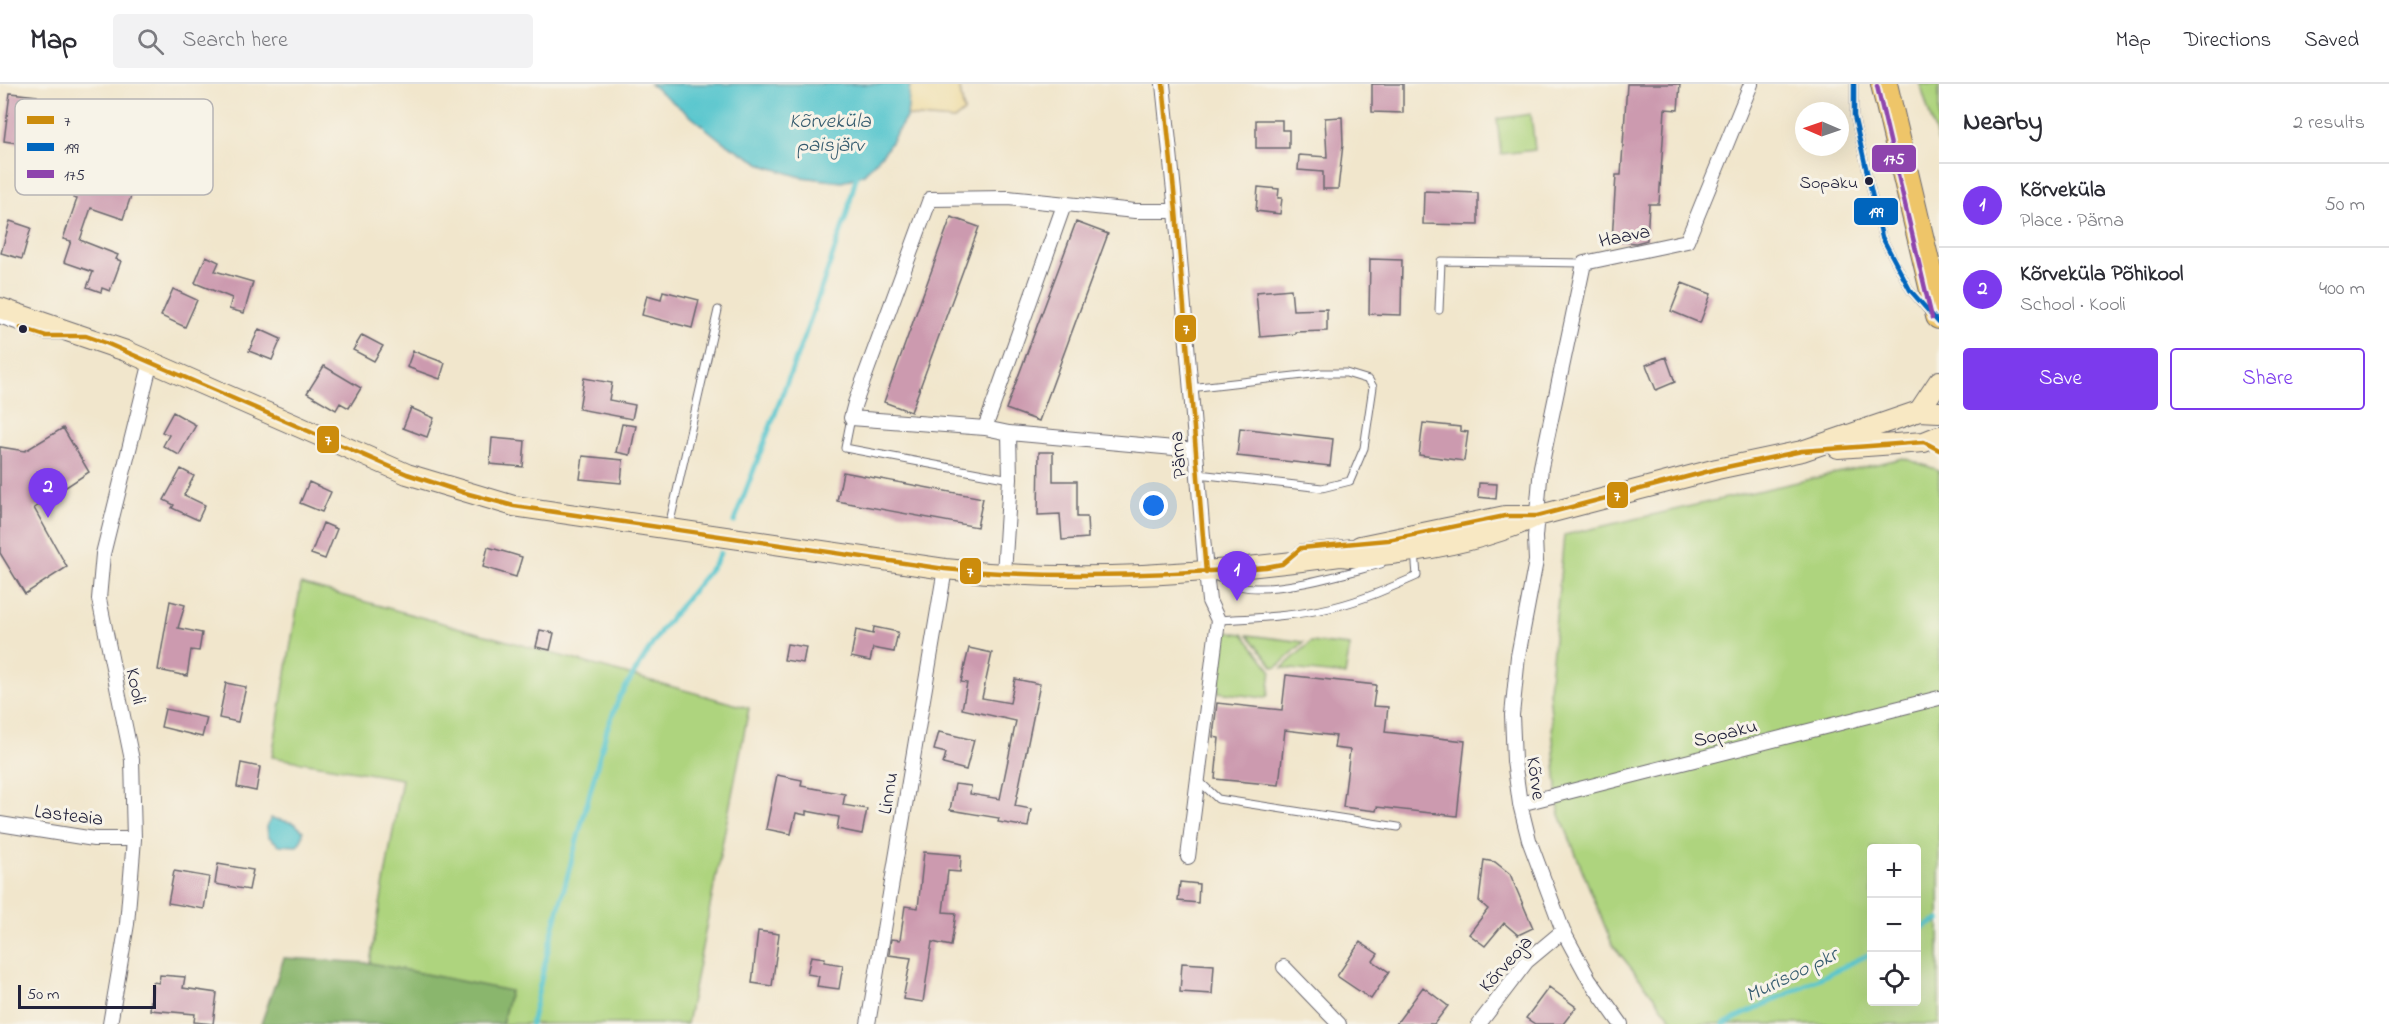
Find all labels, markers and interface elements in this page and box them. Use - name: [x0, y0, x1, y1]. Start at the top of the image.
- search box: [113, 14, 533, 68]
- text: Map: [30, 21, 77, 62]
- icon: search: [134, 25, 167, 58]
- text: Search here: [182, 25, 288, 57]
- text: Map: [2115, 26, 2151, 56]
- text: Directions: [2184, 26, 2271, 56]
- text: Saved: [2304, 26, 2359, 56]
- legend: [15, 99, 213, 195]
- north arrow: [1795, 102, 1849, 156]
- text: Nearby: [1963, 104, 2042, 142]
- water label: Kõrveküla paisjärv: [789, 107, 872, 161]
- text: 2 results: [2293, 109, 2365, 138]
- text: 7: [64, 110, 71, 134]
- text: 199: [64, 137, 79, 161]
- line badge: 175: [1871, 144, 1917, 173]
- text: 175: [1884, 148, 1905, 172]
- text: 175: [64, 164, 85, 188]
- place label: Sopaku: [1799, 171, 1858, 197]
- marker: Sopaku: [1863, 175, 1875, 187]
- text: Kõrveküla: [2020, 175, 2106, 207]
- text: 1: [1979, 191, 1986, 220]
- text: 50 m: [2324, 191, 2365, 220]
- line badge: 199: [1853, 197, 1899, 226]
- text: 199: [1869, 201, 1884, 225]
- text: Place · Pärna: [2020, 207, 2124, 236]
- street label: Haava: [1596, 218, 1653, 257]
- text: Kõrveküla Põhikool: [2020, 259, 2183, 291]
- text: 2: [1978, 275, 1987, 304]
- text: 400 m: [2319, 275, 2365, 304]
- text: School · Kooli: [2020, 291, 2126, 320]
- line badge: 7: [1174, 314, 1197, 343]
- text: 7: [1183, 318, 1190, 342]
- unlabelled marker: [17, 323, 29, 335]
- button: Save: [1963, 348, 2158, 410]
- button: Share: [2170, 348, 2365, 410]
- line badge: 7: [316, 425, 340, 454]
- text: 7: [325, 429, 332, 453]
- street label: Pärna: [1163, 430, 1196, 480]
- pin: 2: [28, 468, 68, 518]
- line badge: 7: [1606, 481, 1629, 509]
- text: 7: [1614, 485, 1621, 509]
- your location: [1139, 491, 1168, 520]
- pin: 1: [1218, 552, 1256, 601]
- line badge: 7: [959, 557, 982, 585]
- text: 7: [967, 561, 974, 585]
- street label: Kooli: [117, 665, 153, 708]
- street label: Sopaku: [1691, 712, 1761, 756]
- street label: Kõrve: [1517, 755, 1552, 802]
- street label: Linnu: [872, 770, 907, 816]
- street label: Lasteaia: [33, 798, 105, 835]
- map controls: [1867, 844, 1921, 1006]
- button: +: [1867, 844, 1921, 898]
- button: −: [1867, 898, 1921, 952]
- street label: Kõrveoja: [1473, 930, 1541, 1000]
- water label: Murisoo pkr: [1741, 939, 1845, 1011]
- button: locate: [1867, 952, 1921, 1006]
- scale bar: [18, 982, 156, 1010]
- text: 50 m: [27, 983, 59, 1007]

